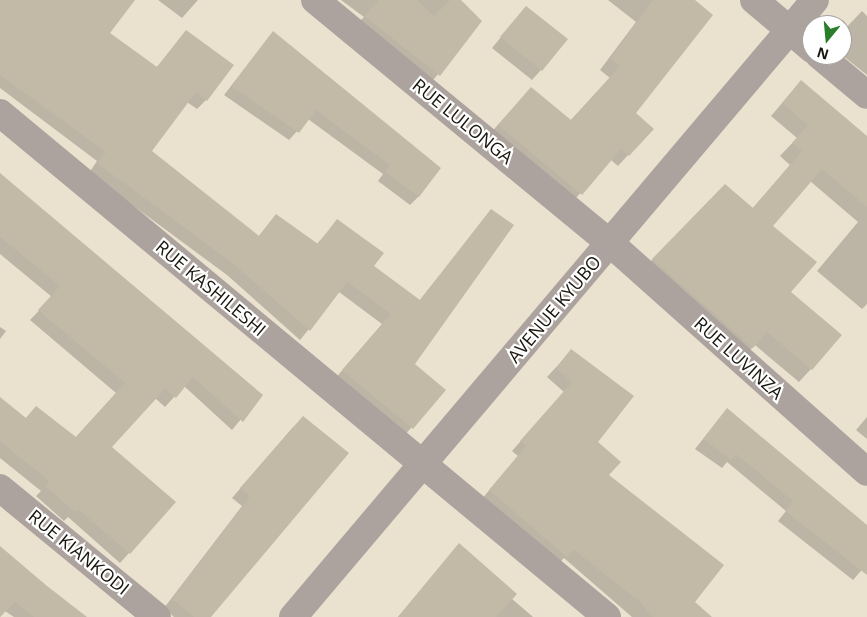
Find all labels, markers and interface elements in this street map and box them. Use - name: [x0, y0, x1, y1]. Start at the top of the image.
- north arrow: [802, 15, 852, 65]
- text: N: [815, 43, 831, 65]
- street label: RUE LULONGA: [408, 74, 518, 168]
- street label: RUE KASHILESHI: [152, 236, 270, 340]
- street label: AVENUE KYUBO: [503, 251, 605, 367]
- street label: RUE LUVINZA: [690, 312, 788, 404]
- street label: RUE KIANKODI: [24, 505, 134, 599]

